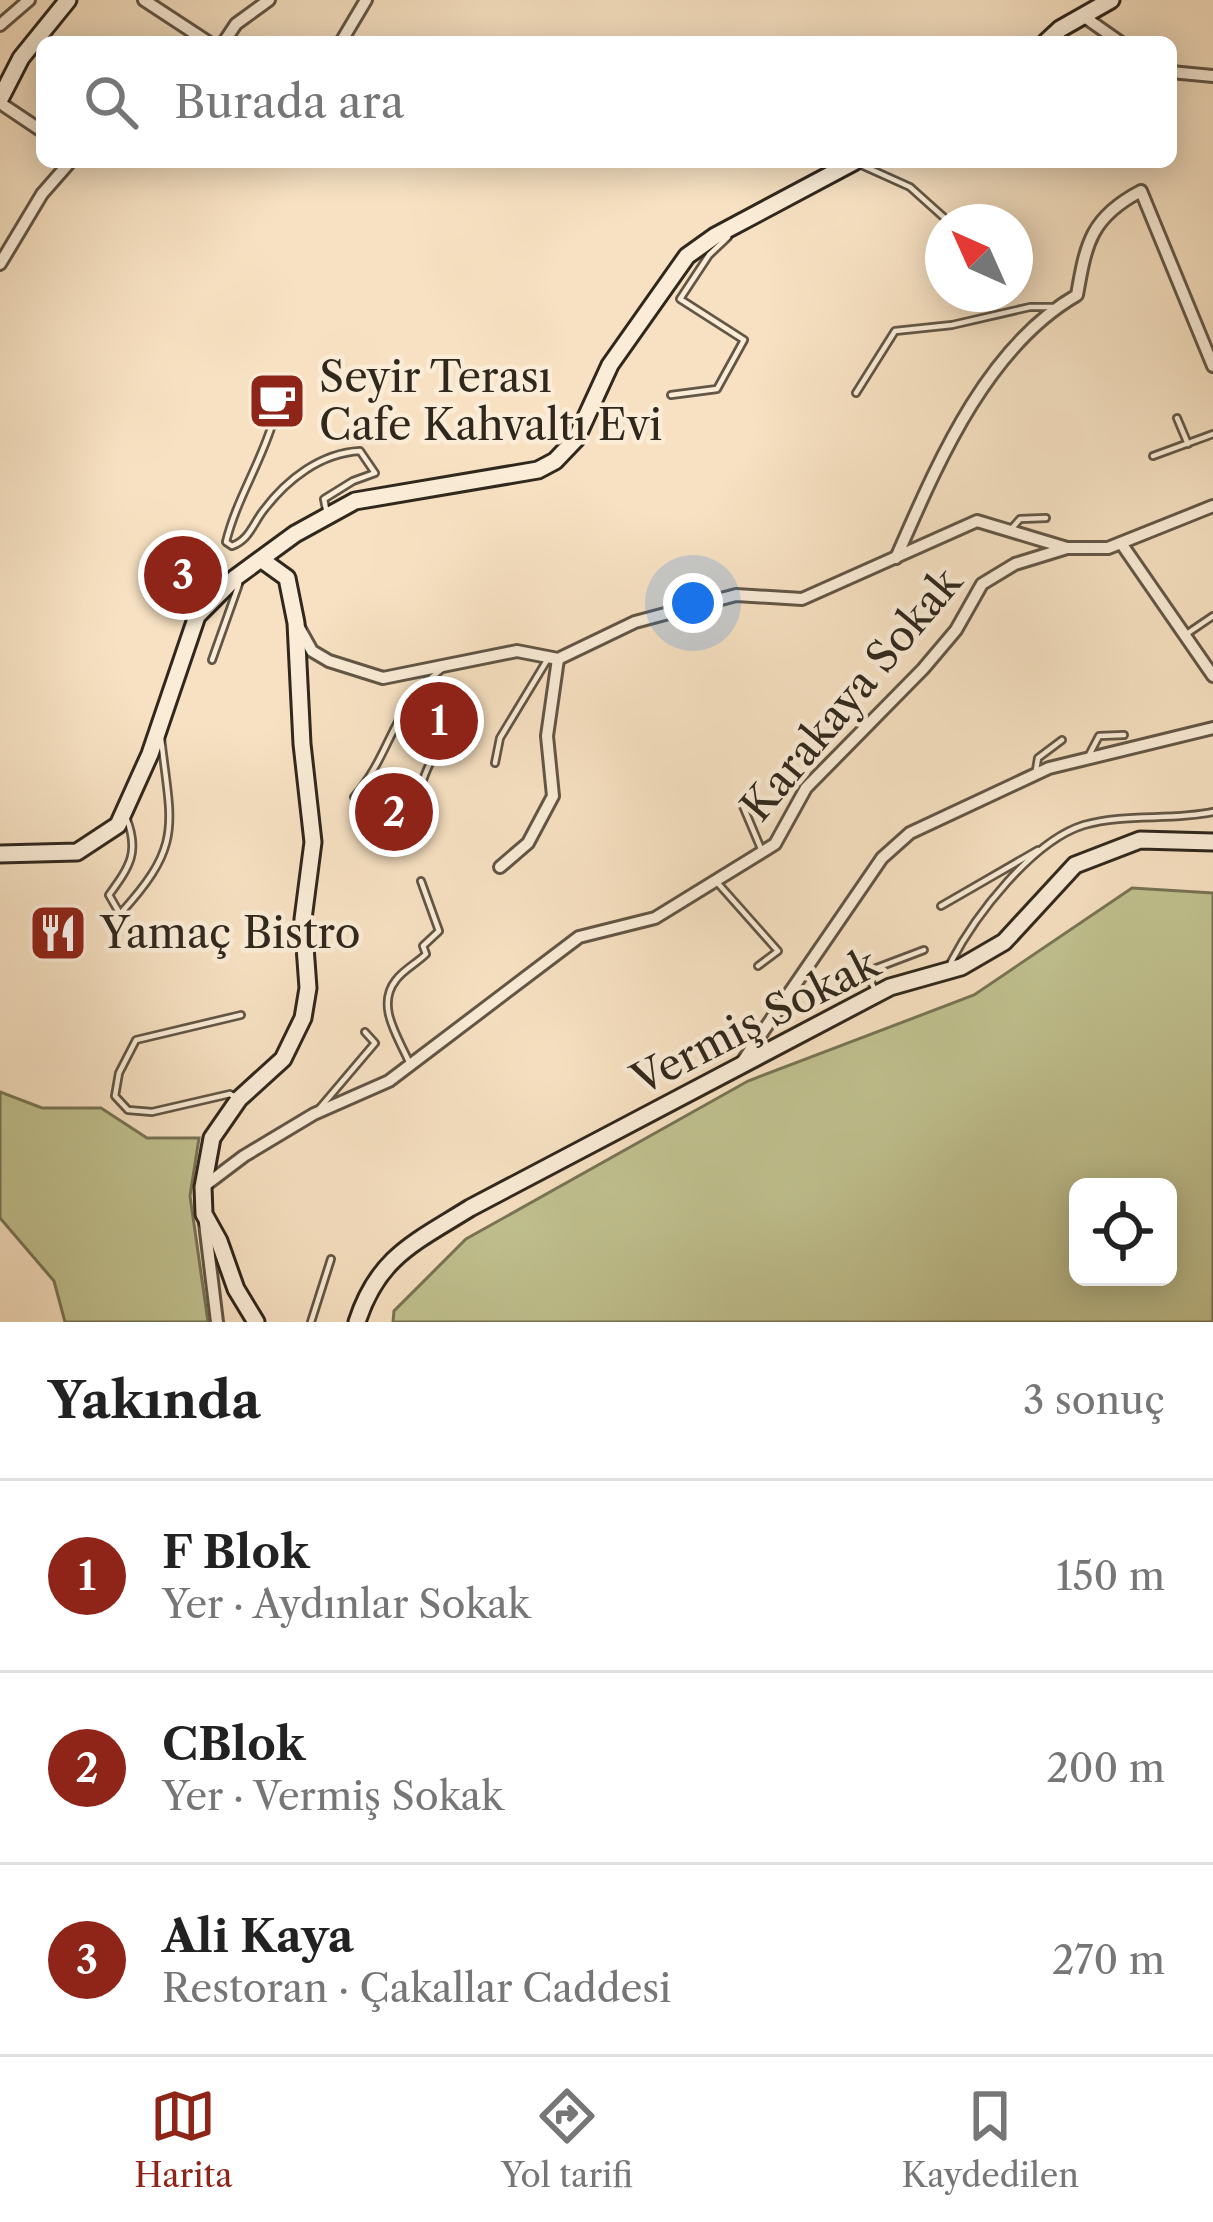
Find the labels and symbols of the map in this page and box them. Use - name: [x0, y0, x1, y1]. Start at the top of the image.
- north arrow: [925, 204, 1033, 312]
- place label: Seyir Terası Cafe Kahvaltı Evi: [319, 351, 662, 451]
- cafe icon: Seyir Terası Cafe Kahvaltı Evi: [246, 370, 308, 432]
- pin: 3: [144, 530, 222, 620]
- street label: Karakaya Sokak: [730, 555, 973, 831]
- your location: [663, 573, 723, 633]
- pin: 1: [400, 676, 478, 766]
- pin: 2: [355, 767, 433, 857]
- restaurant icon: Yamaç Bistro: [27, 902, 89, 964]
- place label: Yamaç Bistro: [99, 907, 361, 959]
- street label: Vermiş Sokak: [622, 936, 889, 1106]

